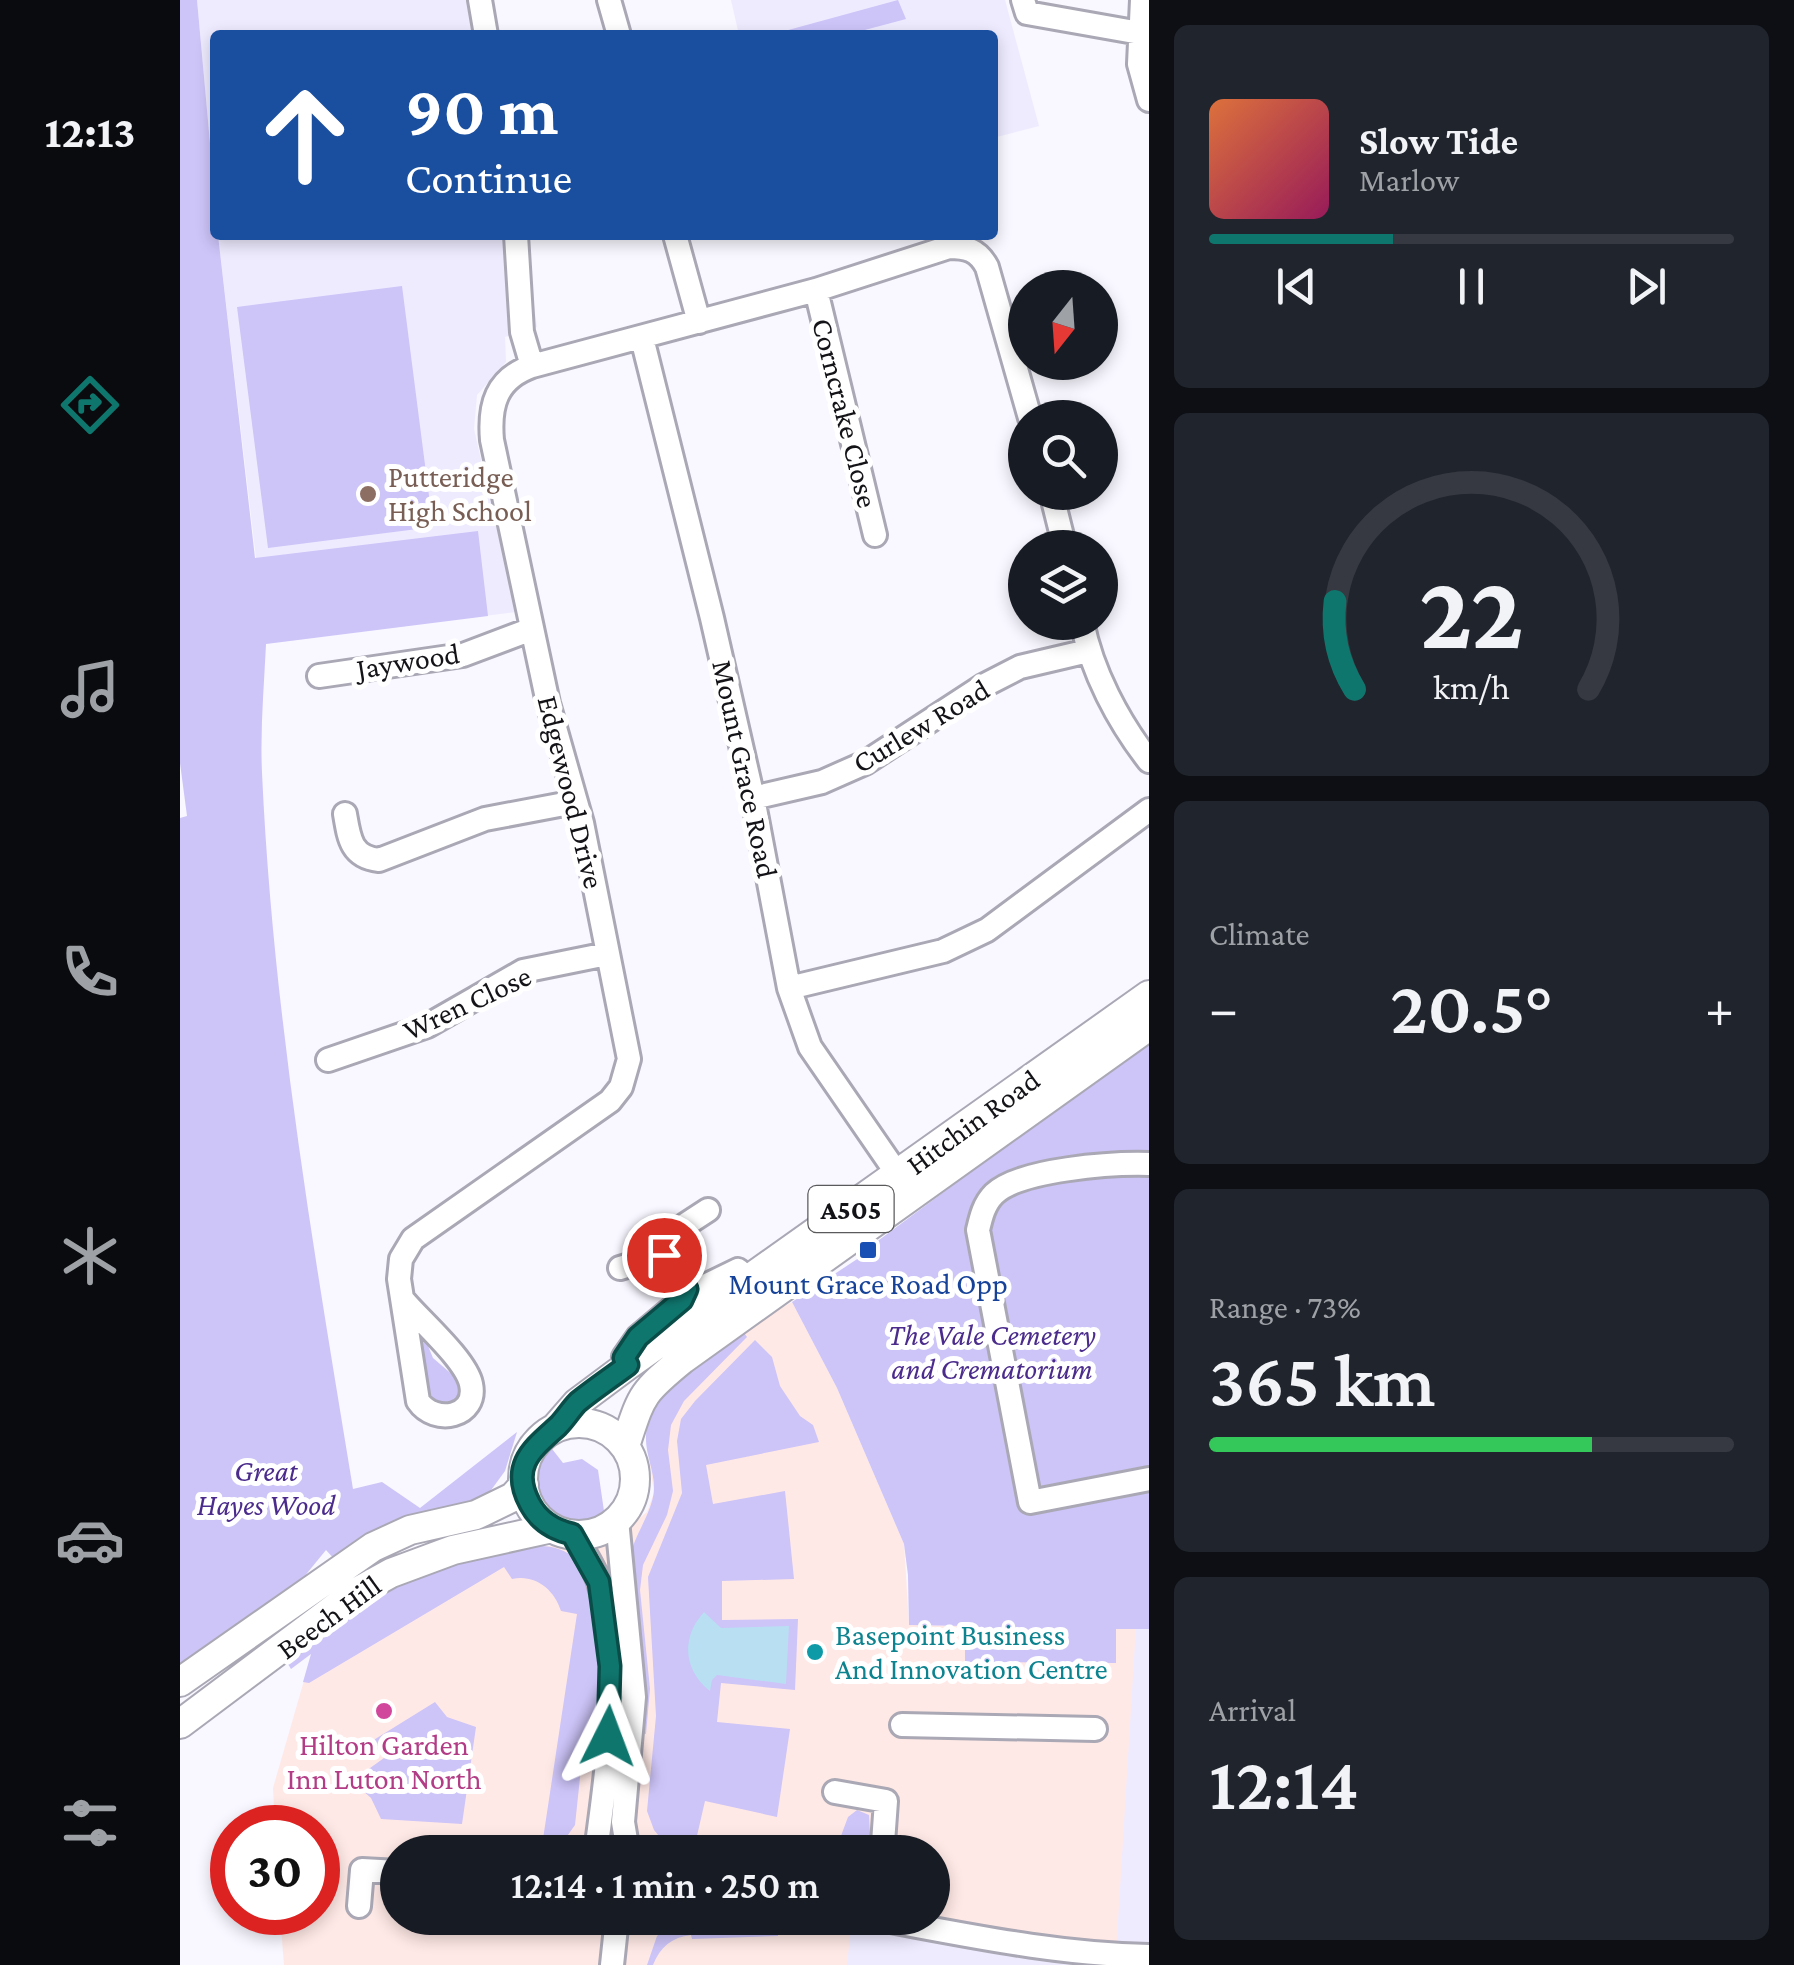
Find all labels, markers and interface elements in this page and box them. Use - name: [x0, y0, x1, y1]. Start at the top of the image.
- icon: ahead: [240, 70, 370, 200]
- text: 90 m: [405, 71, 558, 149]
- text: 12:13: [44, 107, 136, 157]
- text: Slow Tide: [1359, 120, 1518, 162]
- text: Continue: [405, 153, 572, 203]
- text: Marlow: [1359, 162, 1459, 198]
- icon: previous: [1269, 259, 1324, 314]
- icon: pause: [1444, 259, 1499, 314]
- icon: next: [1619, 259, 1674, 314]
- north arrow: [1008, 270, 1118, 380]
- map controls: [1008, 270, 1118, 640]
- street label: Corncrake Close: [806, 315, 885, 511]
- icon: directions: [55, 370, 125, 440]
- button: search: [1008, 400, 1118, 510]
- place label: Putteridge High School: [388, 460, 532, 528]
- marker: Putteridge High School: [357, 483, 379, 505]
- button: layers: [1008, 530, 1118, 640]
- text: 22: [1419, 554, 1524, 669]
- street label: Jaywood: [351, 636, 462, 686]
- icon: music: [55, 654, 125, 724]
- street label: Mount Grace Road: [706, 657, 785, 881]
- text: km/h: [1433, 667, 1510, 707]
- street label: Curlew Road: [846, 672, 995, 779]
- street label: Edgewood Drive: [531, 692, 611, 892]
- text: Climate: [1209, 916, 1310, 952]
- icon: phone: [55, 937, 125, 1007]
- street label: Wren Close: [398, 959, 536, 1047]
- text: 20.5°: [1390, 966, 1553, 1049]
- text: −: [1209, 978, 1238, 1039]
- text: +: [1705, 978, 1734, 1039]
- street label: Hitchin Road: [900, 1062, 1046, 1181]
- road number: A505: [808, 1186, 894, 1232]
- pin: [622, 1213, 707, 1298]
- icon: climate: [55, 1221, 125, 1291]
- icon: arrive: [637, 1228, 692, 1283]
- marker: Mount Grace Road Opp: [857, 1239, 879, 1261]
- place label: Mount Grace Road Opp: [728, 1267, 1008, 1301]
- text: Range · 73%: [1209, 1289, 1361, 1325]
- park label: The Vale Cemetery and Crematorium: [888, 1318, 1096, 1385]
- text: 365 km: [1209, 1339, 1436, 1422]
- park label: Great Hayes Wood: [197, 1454, 336, 1522]
- icon: car: [55, 1505, 125, 1575]
- street label: Beech Hill: [270, 1568, 387, 1665]
- place label: Basepoint Business And Innovation Centre: [835, 1618, 1108, 1685]
- marker: Basepoint Business And Innovation Centre: [804, 1641, 826, 1663]
- position arrow: [556, 1684, 660, 1788]
- text: Arrival: [1209, 1692, 1296, 1728]
- marker: Hilton Garden Inn Luton North: [373, 1700, 395, 1722]
- place label: Hilton Garden Inn Luton North: [286, 1728, 482, 1795]
- text: 12:14: [1209, 1742, 1359, 1825]
- icon: filters: [55, 1788, 125, 1858]
- speed limit sign: 30: [210, 1805, 340, 1935]
- text: 12:14 · 1 min · 250 m: [511, 1864, 819, 1906]

